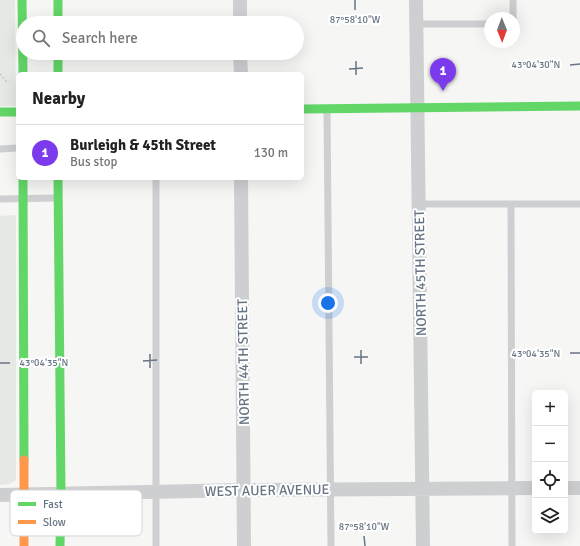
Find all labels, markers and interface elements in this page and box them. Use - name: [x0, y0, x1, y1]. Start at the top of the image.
- north arrow: [484, 12, 520, 48]
- text: 87°58'10"W: [330, 14, 381, 26]
- search box: [16, 16, 304, 60]
- icon: search: [30, 27, 52, 49]
- text: Search here: [62, 29, 138, 47]
- pin: 1: [430, 58, 456, 91]
- text: 43°04'30"N: [512, 59, 560, 71]
- text: Nearby: [32, 88, 85, 109]
- text: Burleigh & 45th Street: [70, 136, 216, 154]
- text: 1: [41, 145, 49, 161]
- text: 130 m: [254, 145, 288, 161]
- text: Bus stop: [70, 154, 117, 170]
- street label: NORTH 45TH STREET: [411, 210, 430, 336]
- your location: [318, 293, 338, 313]
- street label: NORTH 44TH STREET: [234, 299, 253, 425]
- text: 43°04'35"N: [512, 348, 560, 360]
- text: 43°04'35"N: [20, 357, 68, 369]
- map controls: [532, 390, 568, 534]
- button: +: [532, 390, 568, 426]
- button: −: [532, 426, 568, 462]
- button: locate: [532, 462, 568, 498]
- street label: WEST AUER AVENUE: [204, 481, 330, 500]
- legend: [10, 490, 142, 536]
- text: Fast: [43, 498, 63, 511]
- button: layers: [532, 498, 568, 534]
- text: Slow: [43, 516, 66, 529]
- text: 87°58'10"W: [339, 521, 390, 533]

